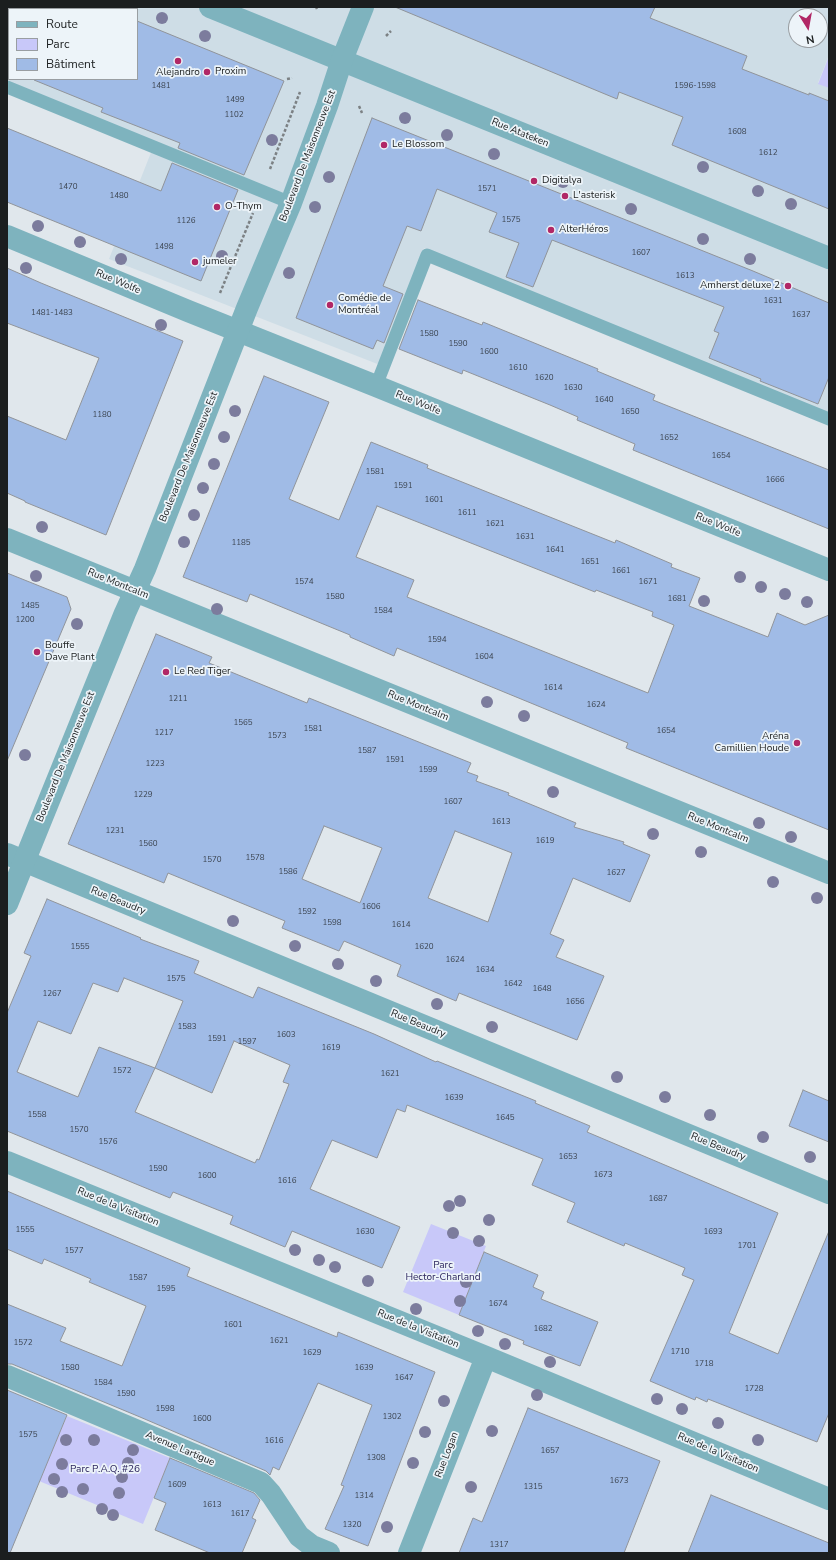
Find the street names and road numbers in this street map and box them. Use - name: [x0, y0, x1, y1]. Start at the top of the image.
- street label: Boulevard De Maisonneuve Est: [277, 89, 339, 223]
- street label: Rue Atateken: [490, 116, 550, 150]
- street label: Rue Wolfe: [94, 267, 142, 297]
- street label: Rue Wolfe: [394, 389, 442, 417]
- street label: Boulevard De Maisonneuve Est: [157, 390, 221, 524]
- street label: Rue Wolfe: [694, 511, 742, 539]
- street label: Rue Montcalm: [86, 566, 150, 602]
- street label: Rue Montcalm: [386, 688, 450, 724]
- street label: Boulevard De Maisonneuve Est: [34, 690, 98, 824]
- street label: Rue Montcalm: [686, 810, 750, 846]
- street label: Rue Beaudry: [89, 885, 147, 917]
- street label: Rue Beaudry: [389, 1008, 447, 1040]
- street label: Rue Beaudry: [689, 1131, 747, 1163]
- street label: Rue de la Visitation: [75, 1185, 161, 1229]
- street label: Rue de la Visitation: [375, 1307, 461, 1351]
- street label: Avenue Lartigue: [144, 1429, 216, 1469]
- street label: Rue Logan: [433, 1430, 461, 1480]
- street label: Rue de la Visitation: [676, 1430, 760, 1476]

